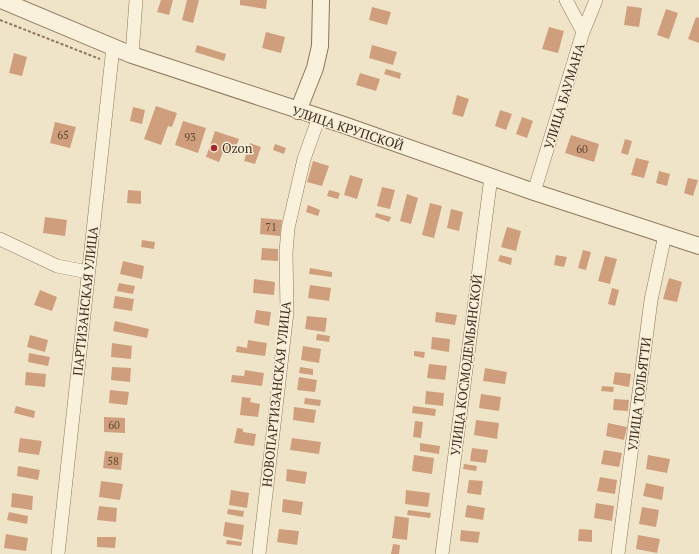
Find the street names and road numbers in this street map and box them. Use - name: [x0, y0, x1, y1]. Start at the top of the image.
- street label: УЛИЦА БАУМАНА: [539, 41, 589, 151]
- street label: УЛИЦА КРУПСКОЙ: [290, 101, 407, 155]
- street label: ПАРТИЗАНСКАЯ УЛИЦА: [68, 225, 102, 377]
- street label: УЛИЦА КОСМОДЕМЬЯНСКОЙ: [446, 273, 486, 457]
- street label: НОВОПАРТИЗАНСКАЯ УЛИЦА: [257, 300, 295, 488]
- street label: УЛИЦА ТОЛЬЯТТИ: [623, 336, 655, 452]

